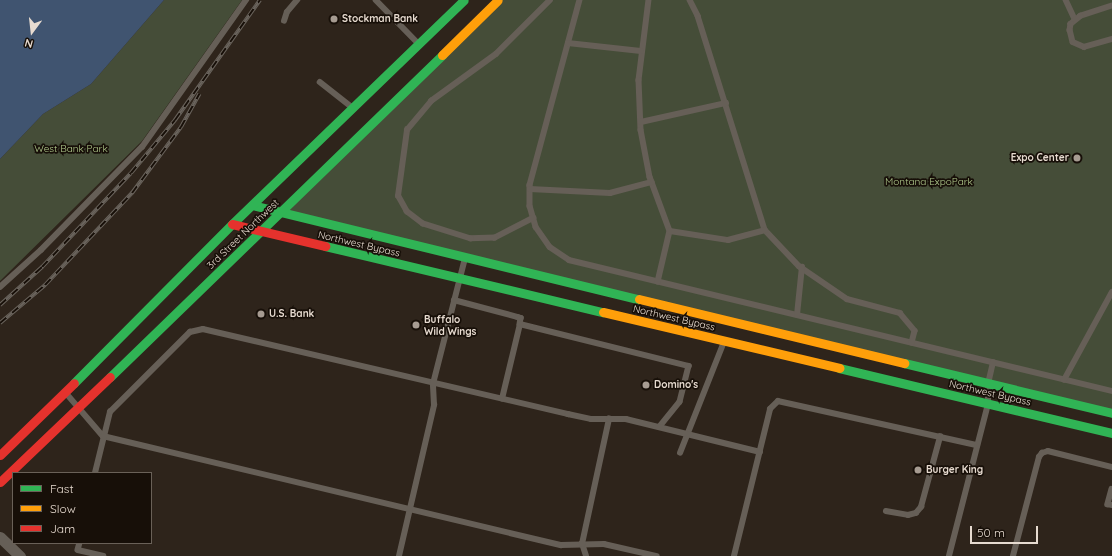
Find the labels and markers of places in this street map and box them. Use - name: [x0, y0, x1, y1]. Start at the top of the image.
- place label: Stockman Bank: [342, 13, 418, 25]
- marker: Stockman Bank: [329, 14, 339, 24]
- place label: Expo Center: [1011, 152, 1069, 164]
- marker: Expo Center: [1072, 153, 1082, 163]
- place label: U.S. Bank: [269, 308, 314, 320]
- marker: U.S. Bank: [256, 309, 266, 319]
- place label: Buffalo Wild Wings: [424, 313, 476, 336]
- marker: Buffalo Wild Wings: [411, 320, 421, 330]
- place label: Domino's: [654, 379, 698, 391]
- marker: Domino's: [641, 380, 651, 390]
- place label: Burger King: [926, 464, 983, 476]
- marker: Burger King: [913, 465, 923, 475]

